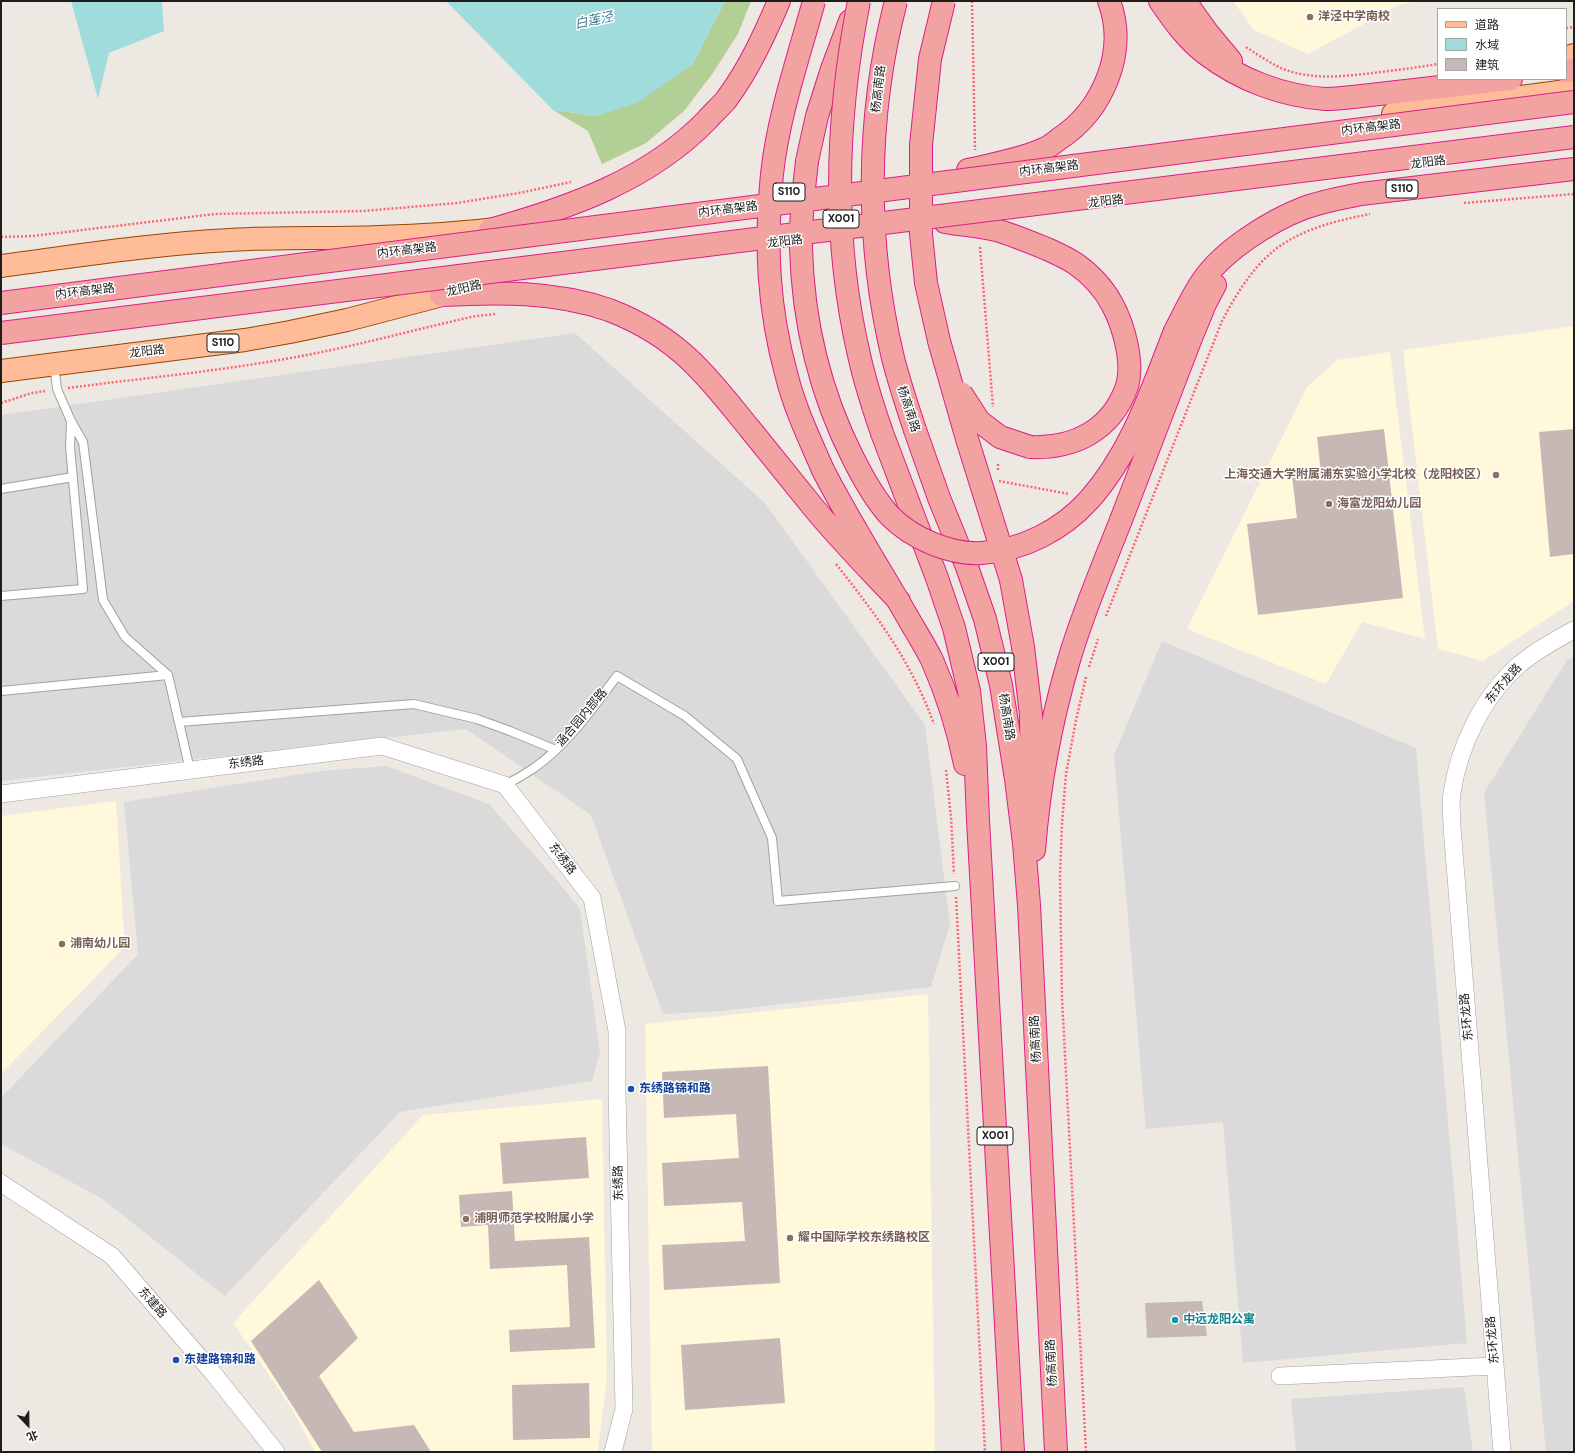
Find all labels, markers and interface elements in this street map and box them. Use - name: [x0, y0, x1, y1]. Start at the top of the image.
- legend: [1437, 8, 1567, 80]
- water label: 白莲泾: [573, 9, 615, 33]
- place label: 洋泾中学南校: [1318, 10, 1390, 24]
- marker: 洋泾中学南校: [1305, 12, 1315, 22]
- text: 道路: [1475, 17, 1499, 33]
- text: 水域: [1475, 37, 1499, 53]
- text: 建筑: [1475, 57, 1499, 73]
- street label: 杨高南路: [869, 64, 889, 114]
- street label: 内环高架路: [1340, 117, 1402, 139]
- street label: 龙阳路: [1409, 154, 1447, 172]
- street label: 内环高架路: [1018, 158, 1080, 180]
- road number: S110: [1386, 180, 1418, 198]
- road number: S110: [773, 183, 805, 201]
- street label: 龙阳路: [1087, 193, 1125, 211]
- street label: 内环高架路: [697, 199, 759, 221]
- road number: X001: [823, 210, 859, 228]
- street label: 龙阳路: [766, 233, 804, 251]
- street label: 内环高架路: [376, 240, 438, 262]
- street label: 龙阳路: [445, 278, 483, 300]
- street label: 内环高架路: [54, 281, 116, 303]
- road number: S110: [207, 334, 239, 352]
- street label: 龙阳路: [128, 343, 166, 361]
- street label: 杨高南路: [894, 384, 922, 434]
- place label: 上海交通大学附属浦东实验小学北校（龙阳校区）: [1224, 468, 1488, 482]
- marker: 上海交通大学附属浦东实验小学北校（龙阳校区）: [1491, 470, 1501, 480]
- place label: 海富龙阳幼儿园: [1337, 497, 1421, 511]
- marker: 海富龙阳幼儿园: [1324, 499, 1334, 509]
- road number: X001: [978, 653, 1014, 671]
- street label: 东环龙路: [1483, 661, 1525, 707]
- street label: 涵合园内部路: [553, 686, 611, 750]
- street label: 杨高南路: [995, 692, 1017, 742]
- street label: 东绣路: [227, 754, 265, 772]
- street label: 东绣路: [545, 840, 579, 878]
- place label: 浦南幼儿园: [70, 937, 130, 951]
- marker: 浦南幼儿园: [57, 939, 67, 949]
- street label: 东环龙路: [1458, 992, 1476, 1042]
- street label: 杨高南路: [1028, 1015, 1044, 1063]
- place label: 东绣路锦和路: [639, 1082, 711, 1096]
- marker: 东绣路锦和路: [626, 1084, 636, 1094]
- road number: X001: [977, 1127, 1013, 1145]
- street label: 东绣路: [611, 1165, 627, 1201]
- place label: 浦明师范学校附属小学: [474, 1212, 594, 1226]
- marker: 浦明师范学校附属小学: [461, 1214, 471, 1224]
- place label: 耀中国际学校东绣路校区: [798, 1231, 930, 1245]
- marker: 耀中国际学校东绣路校区: [785, 1233, 795, 1243]
- street label: 东建路: [135, 1285, 169, 1321]
- place label: 中远龙阳公寓: [1183, 1313, 1255, 1327]
- marker: 中远龙阳公寓: [1170, 1315, 1180, 1325]
- street label: 东环龙路: [1484, 1315, 1502, 1365]
- street label: 杨高南路: [1044, 1339, 1060, 1387]
- place label: 东建路锦和路: [184, 1353, 256, 1367]
- marker: 东建路锦和路: [171, 1355, 181, 1365]
- north arrow: [8, 1405, 48, 1445]
- text: 北: [25, 1428, 40, 1445]

